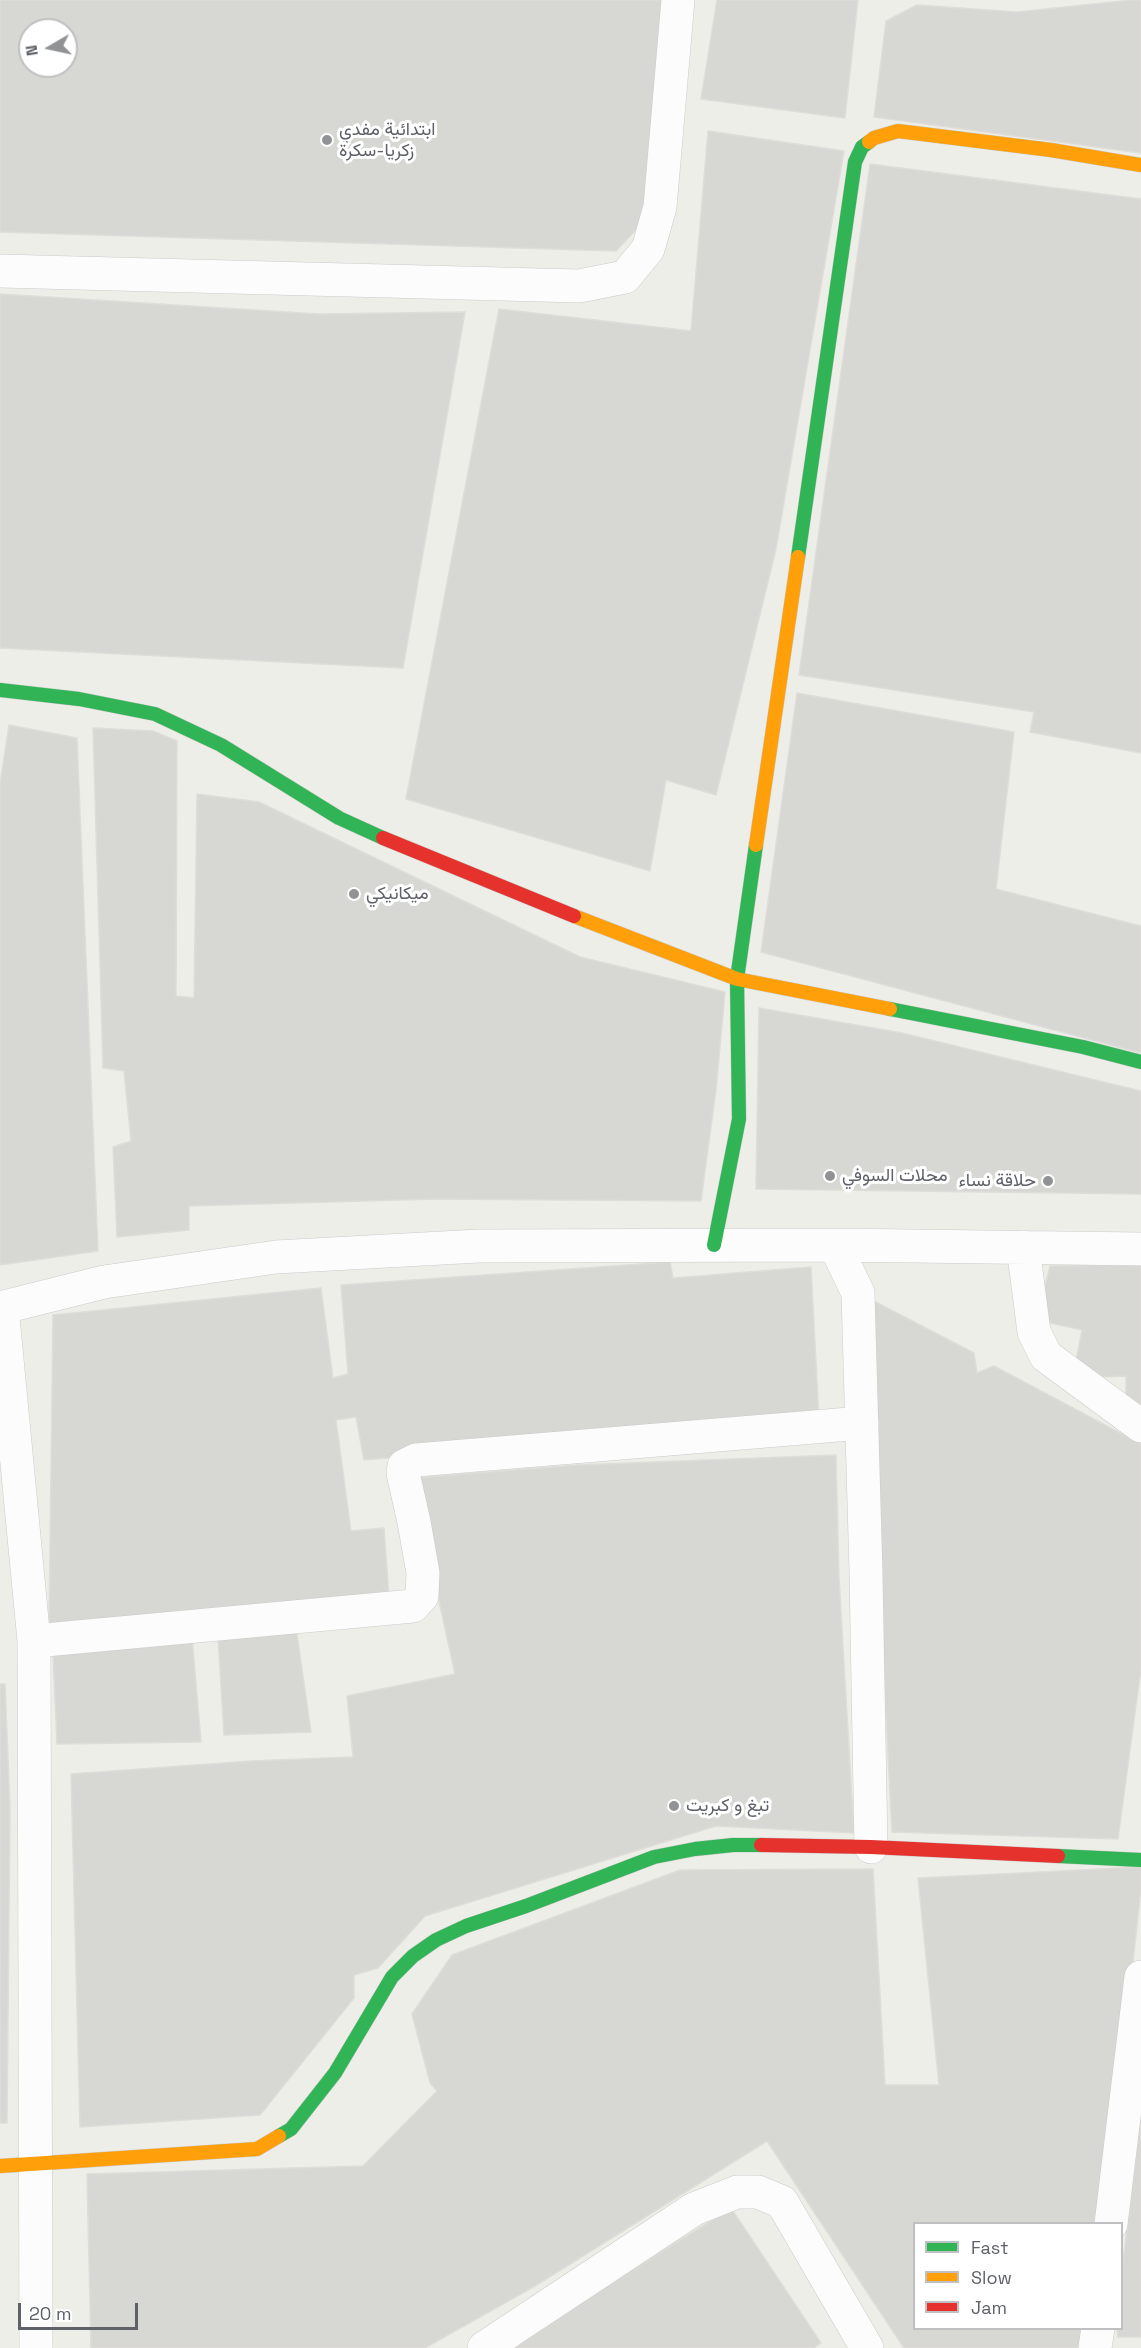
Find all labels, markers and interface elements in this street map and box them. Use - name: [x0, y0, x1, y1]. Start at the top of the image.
- north arrow: [18, 18, 78, 78]
- text: N: [20, 44, 43, 58]
- place label: ابتدائية مفدي زكريا-سكرة: [339, 119, 436, 162]
- marker: ابتدائية مفدي زكريا-سكرة: [320, 133, 334, 147]
- place label: ميكانيكي: [366, 883, 429, 905]
- marker: ميكانيكي: [347, 887, 361, 901]
- place label: محلات السوفي: [842, 1165, 948, 1187]
- marker: محلات السوفي: [823, 1169, 837, 1183]
- place label: حلاقة نساء: [959, 1170, 1036, 1192]
- marker: حلاقة نساء: [1041, 1174, 1055, 1188]
- place label: تبغ و كبريت: [686, 1795, 769, 1817]
- marker: تبغ و كبريت: [667, 1799, 681, 1813]
- legend: [913, 2222, 1123, 2330]
- text: Fast: [971, 2236, 1008, 2259]
- text: Slow: [971, 2266, 1012, 2289]
- scale bar: [21, 2291, 141, 2329]
- text: Jam: [971, 2296, 1007, 2319]
- text: 20 m: [29, 2302, 72, 2325]

